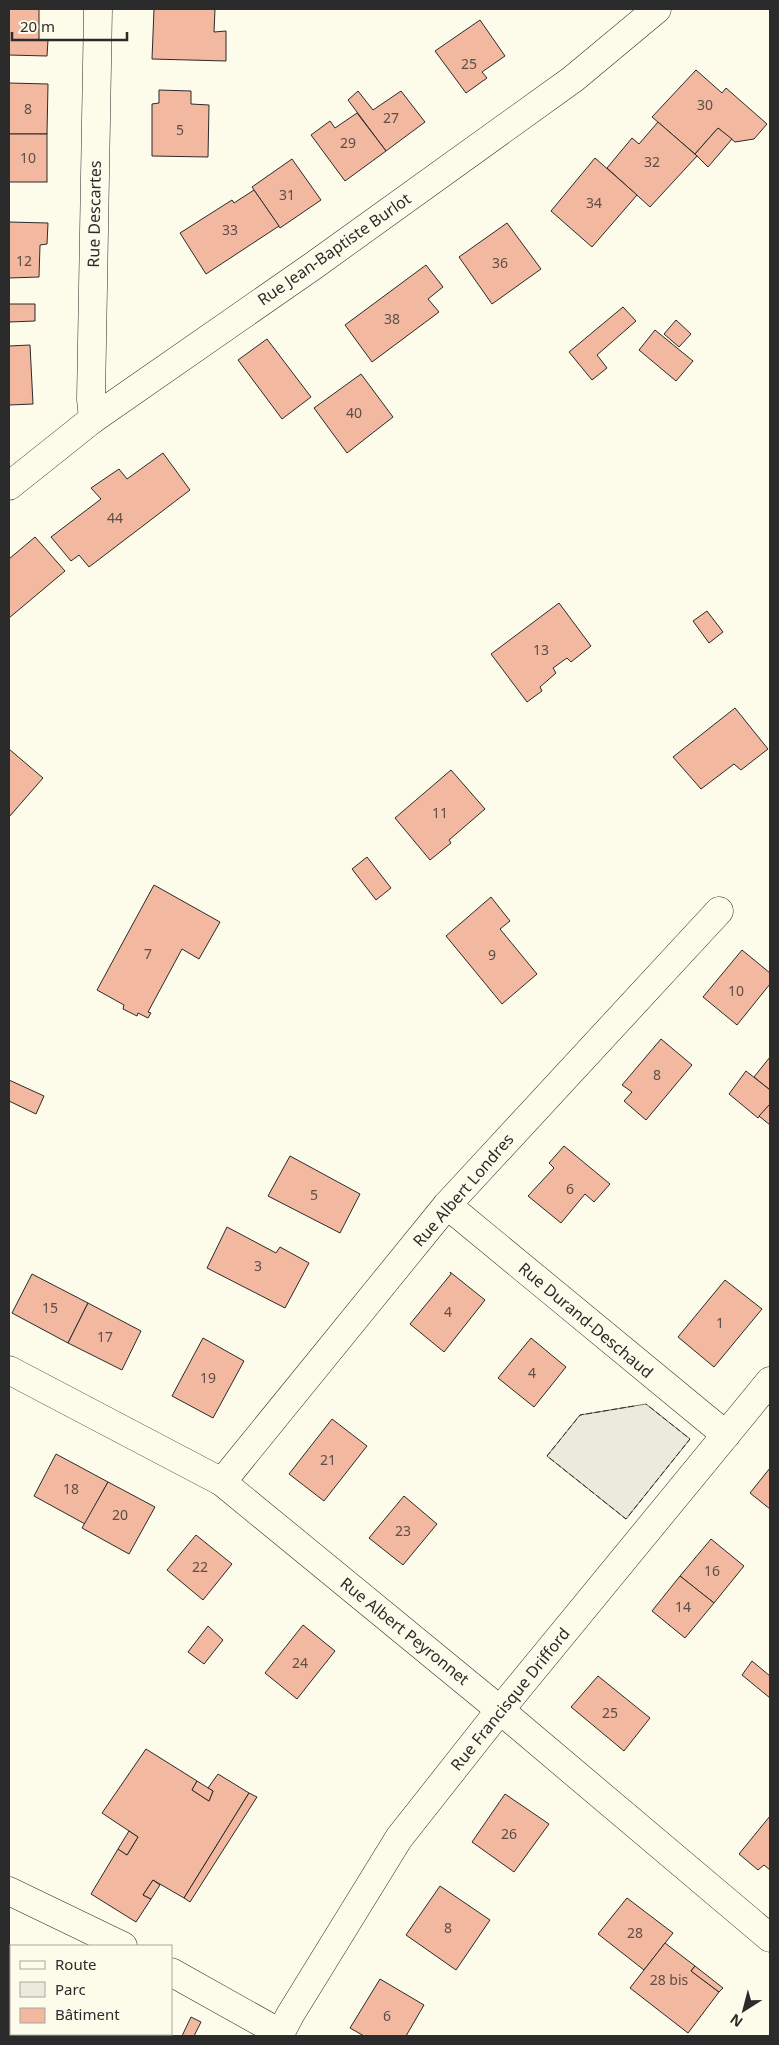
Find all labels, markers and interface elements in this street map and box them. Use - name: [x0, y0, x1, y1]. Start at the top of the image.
- scale bar: [12, 10, 128, 42]
- text: 20 m: [20, 16, 55, 36]
- house number: 25: [461, 54, 477, 73]
- house number: 30: [697, 95, 713, 114]
- house number: 8: [24, 99, 32, 118]
- house number: 27: [383, 108, 399, 127]
- house number: 5: [176, 120, 184, 139]
- house number: 29: [340, 133, 356, 152]
- house number: 10: [20, 148, 36, 167]
- house number: 32: [644, 152, 660, 171]
- street label: Rue Descartes: [82, 160, 106, 268]
- house number: 31: [279, 185, 295, 204]
- street label: Rue Jean-Baptiste Burlot: [253, 187, 415, 310]
- house number: 34: [586, 193, 602, 212]
- house number: 33: [222, 220, 238, 239]
- house number: 12: [16, 251, 32, 270]
- house number: 36: [492, 253, 508, 272]
- house number: 38: [384, 309, 400, 328]
- house number: 40: [346, 403, 362, 422]
- house number: 44: [107, 508, 123, 527]
- house number: 13: [533, 640, 549, 659]
- house number: 11: [432, 803, 448, 822]
- house number: 7: [144, 944, 152, 963]
- house number: 9: [488, 945, 496, 964]
- house number: 10: [728, 981, 744, 1000]
- house number: 8: [653, 1065, 661, 1084]
- street label: Rue Albert Londres: [408, 1129, 518, 1251]
- house number: 6: [566, 1179, 574, 1198]
- house number: 5: [310, 1185, 318, 1204]
- house number: 3: [254, 1256, 262, 1275]
- street label: Rue Durand-Deschaud: [514, 1257, 658, 1383]
- house number: 15: [42, 1298, 58, 1317]
- house number: 4: [444, 1302, 452, 1321]
- house number: 1: [716, 1313, 724, 1332]
- house number: 17: [97, 1327, 113, 1346]
- house number: 4: [528, 1363, 536, 1382]
- house number: 19: [200, 1368, 216, 1387]
- house number: 21: [320, 1450, 336, 1469]
- house number: 18: [63, 1479, 79, 1498]
- house number: 20: [112, 1505, 128, 1524]
- house number: 23: [395, 1521, 411, 1540]
- house number: 22: [192, 1557, 208, 1576]
- house number: 16: [704, 1561, 720, 1580]
- street label: Rue Albert Peyronnet: [336, 1572, 474, 1690]
- house number: 14: [675, 1597, 691, 1616]
- street label: Rue Francisque Drifford: [445, 1623, 575, 1775]
- house number: 24: [292, 1653, 308, 1672]
- house number: 25: [602, 1703, 618, 1722]
- house number: 26: [501, 1824, 517, 1843]
- house number: 8: [444, 1918, 452, 1937]
- house number: 28: [627, 1923, 643, 1942]
- legend: [10, 1945, 172, 2035]
- text: Route: [55, 1954, 97, 1974]
- house number: 28 bis: [650, 1970, 689, 1989]
- text: Parc: [55, 1979, 86, 1999]
- north arrow: [719, 1985, 769, 2035]
- text: Bâtiment: [55, 2004, 120, 2024]
- house number: 6: [383, 2006, 391, 2025]
- text: N: [726, 2010, 746, 2032]

